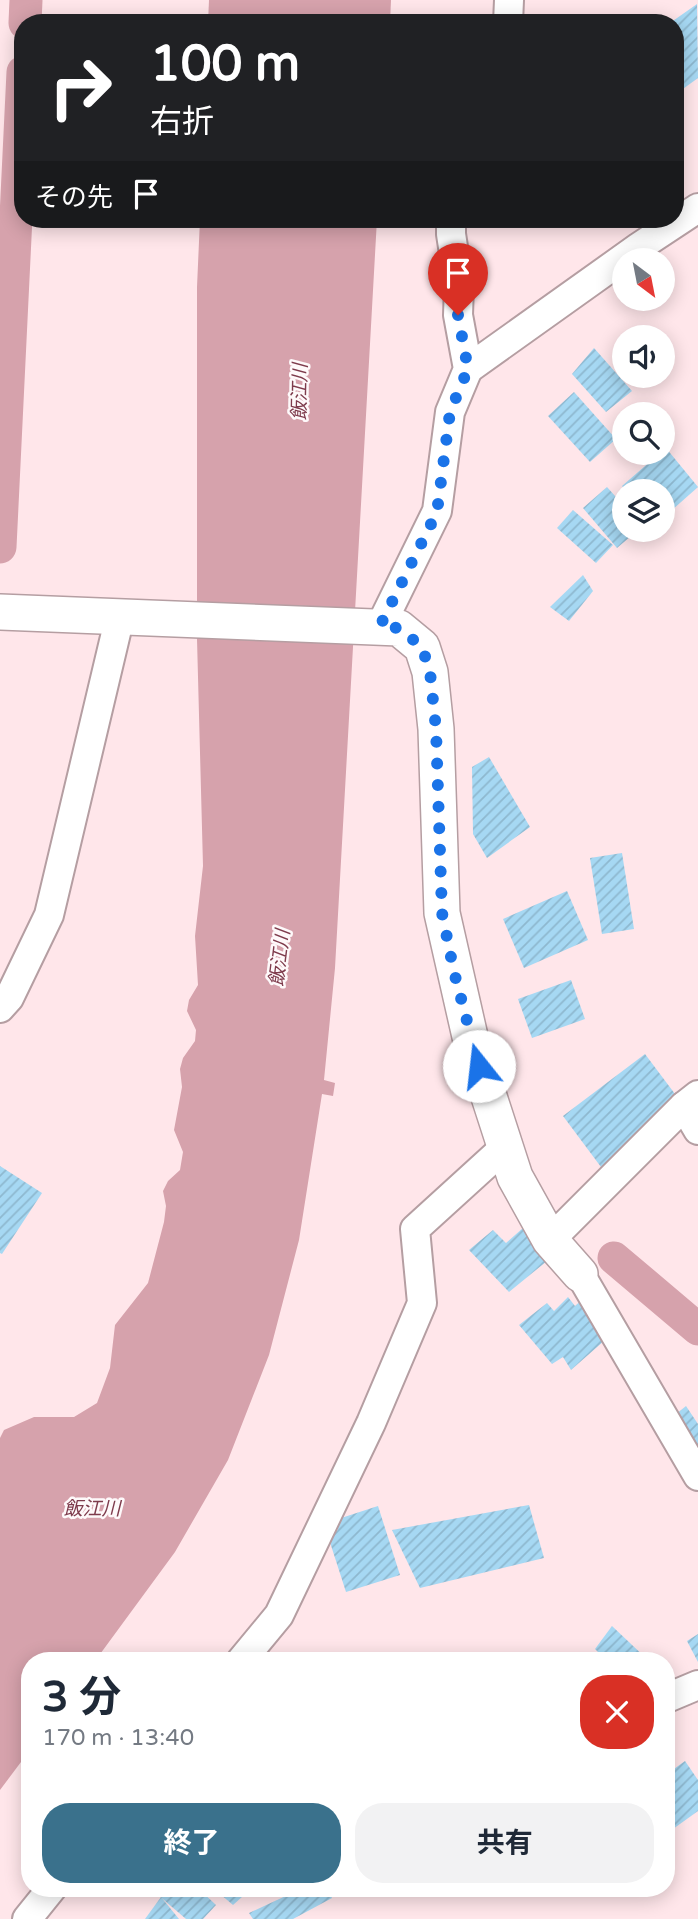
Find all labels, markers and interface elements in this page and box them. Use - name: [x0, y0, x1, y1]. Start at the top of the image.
- text: 100 m: [150, 35, 300, 94]
- icon: right: [35, 42, 126, 133]
- text: 右折: [150, 103, 214, 141]
- icon: arrive: [127, 175, 165, 213]
- text: その先: [35, 182, 113, 213]
- pin: [428, 243, 488, 315]
- north arrow: [612, 248, 676, 312]
- map controls: [612, 248, 675, 542]
- icon: arrive: [439, 254, 477, 292]
- button: sound: [612, 325, 675, 388]
- water label: 飯江川: [289, 361, 312, 421]
- button: search: [612, 402, 675, 465]
- button: layers: [612, 479, 675, 542]
- water label: 飯江川: [266, 926, 295, 988]
- position arrow: [442, 1029, 516, 1103]
- water label: 飯江川: [63, 1498, 122, 1520]
- text: 3 分: [42, 1672, 121, 1723]
- button: close: [580, 1675, 654, 1749]
- text: 170 m · 13:40: [42, 1724, 194, 1752]
- button: 終了: [42, 1803, 341, 1883]
- button: 共有: [355, 1803, 654, 1883]

